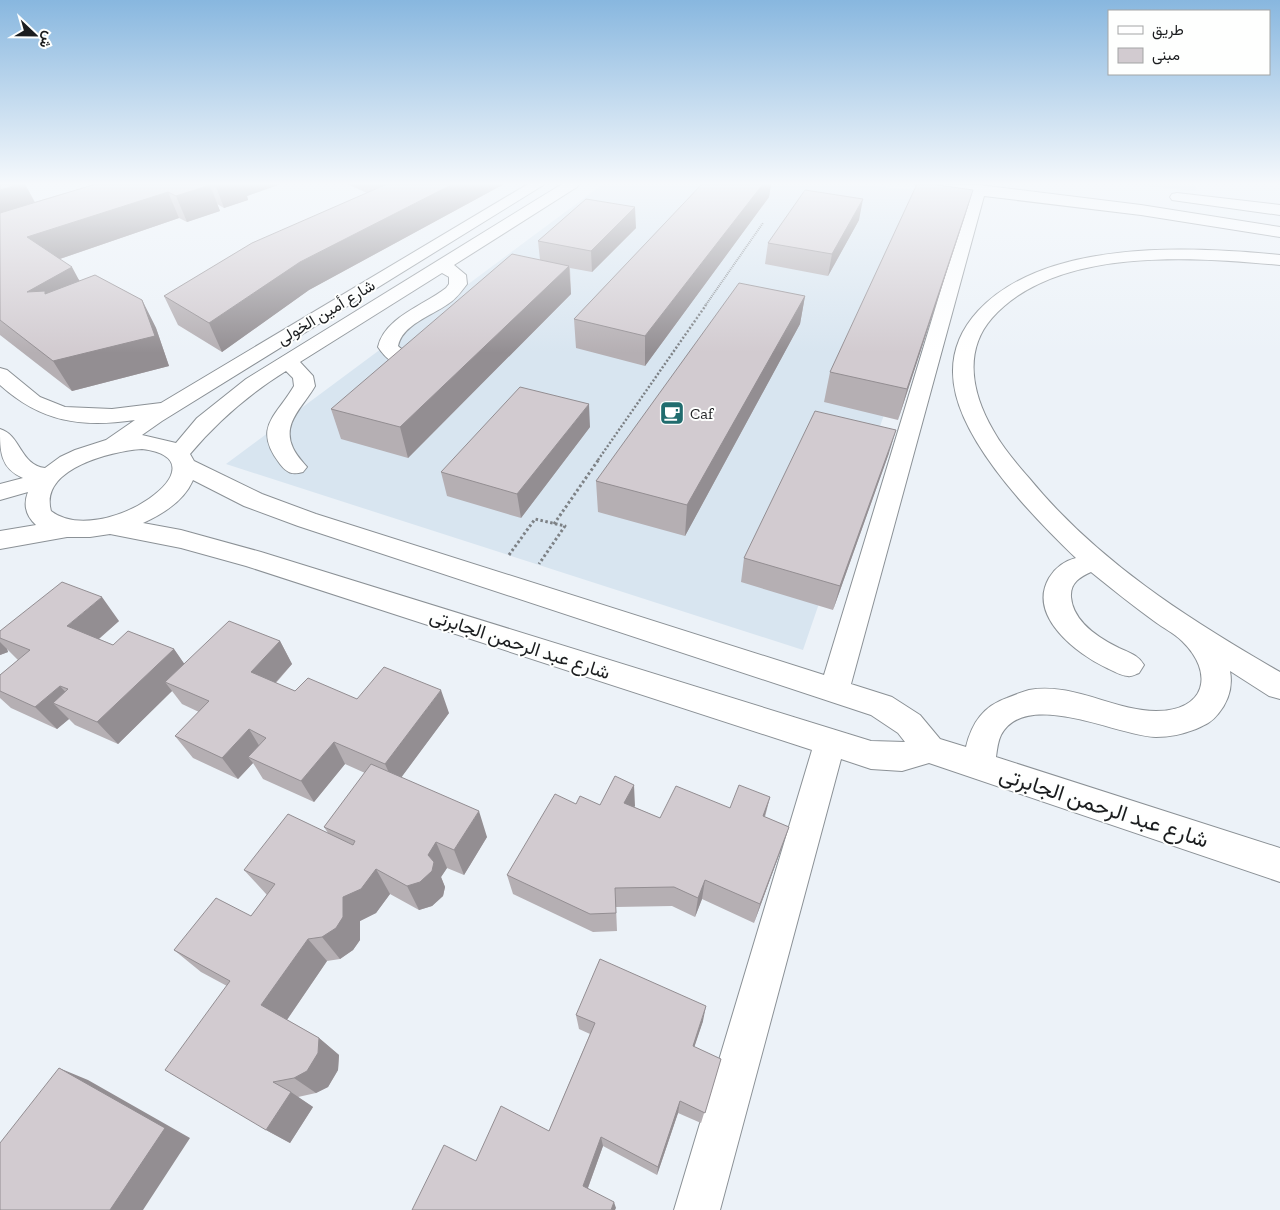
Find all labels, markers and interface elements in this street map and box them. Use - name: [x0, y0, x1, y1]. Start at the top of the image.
- north arrow: [10, 10, 60, 60]
- legend: [1108, 10, 1270, 75]
- text: طريق: [1152, 21, 1184, 40]
- text: ش: [35, 29, 58, 51]
- text: مبنى: [1152, 46, 1180, 65]
- street label: شارع أمين الخولى: [274, 275, 379, 350]
- cafe icon: Caf: [659, 400, 685, 426]
- place label: Caf: [690, 404, 715, 423]
- street label: شارع عبد الرحمن الجابرتى: [427, 604, 613, 685]
- street label: شارع عبد الرحمن الجابرتى: [996, 760, 1212, 854]

